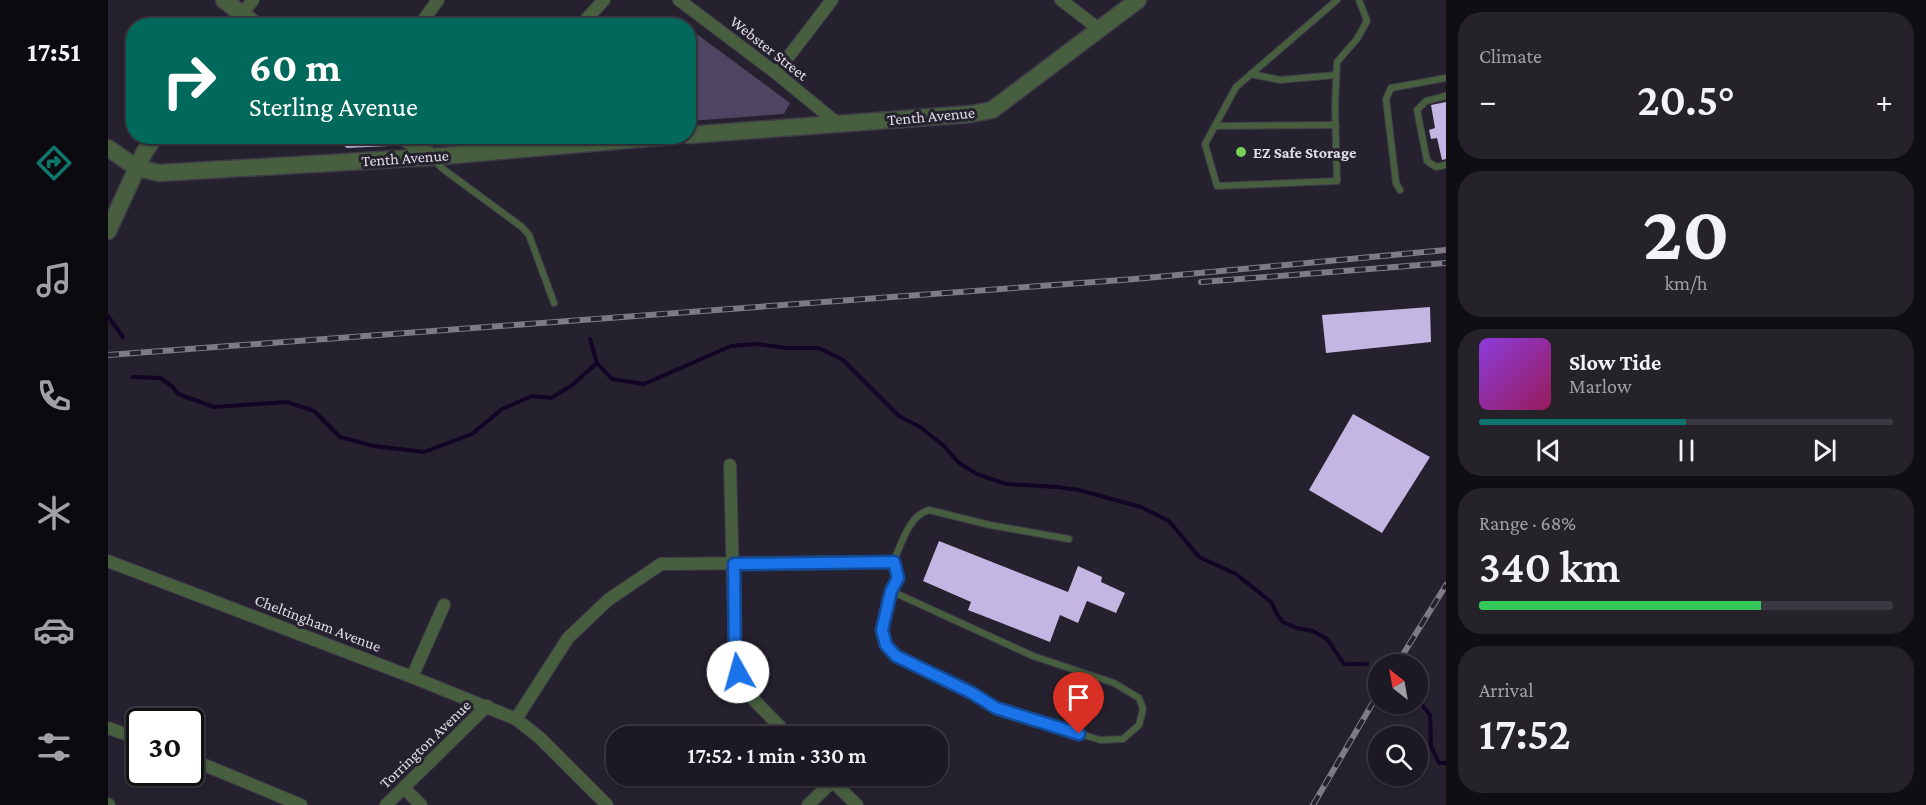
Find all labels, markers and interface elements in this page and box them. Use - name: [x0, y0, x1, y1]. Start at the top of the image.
- street label: Webster Street: [727, 12, 812, 84]
- text: 17:51: [27, 37, 81, 67]
- icon: right: [150, 42, 228, 120]
- text: 60 m: [249, 43, 341, 90]
- text: Climate: [1479, 45, 1542, 67]
- text: 20.5°: [1637, 75, 1735, 125]
- text: −: [1479, 82, 1496, 119]
- text: +: [1876, 82, 1893, 119]
- text: Sterling Avenue: [249, 92, 418, 122]
- street label: Tenth Avenue: [887, 104, 975, 128]
- icon: directions: [33, 142, 75, 184]
- place label: EZ Safe Storage: [1253, 144, 1357, 161]
- marker: EZ Safe Storage: [1234, 145, 1248, 159]
- street label: Tenth Avenue: [361, 146, 449, 170]
- text: 20: [1642, 189, 1730, 276]
- icon: music: [33, 259, 75, 301]
- text: km/h: [1664, 272, 1708, 294]
- text: Slow Tide: [1569, 350, 1661, 375]
- icon: phone: [33, 375, 75, 417]
- text: Marlow: [1569, 375, 1632, 397]
- icon: previous: [1532, 434, 1565, 467]
- icon: pause: [1670, 434, 1703, 467]
- icon: next: [1808, 434, 1841, 467]
- icon: climate: [33, 492, 75, 534]
- text: Range · 68%: [1479, 512, 1576, 534]
- text: 340 km: [1479, 542, 1620, 592]
- street label: Cheltingham Avenue: [252, 591, 384, 656]
- icon: car: [33, 609, 75, 651]
- position arrow: [706, 640, 770, 704]
- north arrow: [1368, 654, 1428, 714]
- map controls: [1368, 654, 1428, 786]
- pin: [1053, 672, 1104, 734]
- text: Arrival: [1479, 679, 1533, 701]
- icon: arrive: [1062, 681, 1095, 714]
- street label: Torrington Avenue: [376, 696, 475, 792]
- speed limit sign: 30: [126, 708, 204, 786]
- text: 17:52: [1479, 709, 1571, 759]
- icon: filters: [33, 726, 75, 768]
- button: search: [1368, 726, 1428, 786]
- text: 17:52 · 1 min · 330 m: [688, 743, 866, 768]

